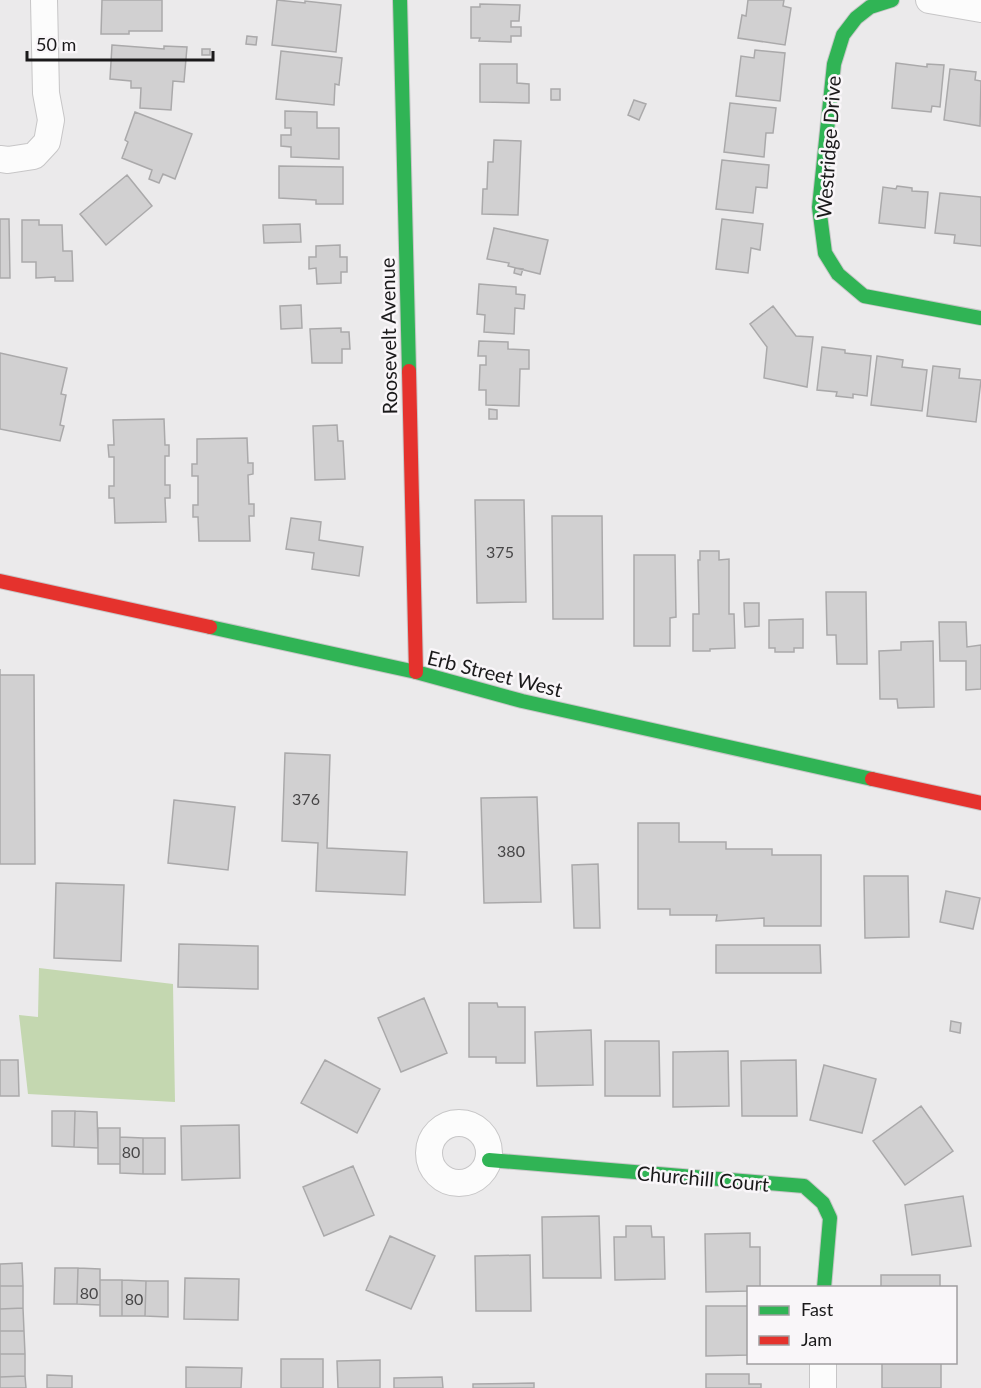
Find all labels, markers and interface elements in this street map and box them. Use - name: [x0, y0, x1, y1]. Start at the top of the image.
- scale bar: [27, 24, 213, 62]
- text: 50 m: [36, 33, 76, 55]
- street label: Westridge Drive: [811, 75, 845, 219]
- street label: Roosevelt Avenue: [375, 257, 401, 415]
- house number: 375: [486, 542, 514, 561]
- street label: Erb Street West: [425, 645, 565, 701]
- house number: 376: [292, 789, 320, 808]
- house number: 380: [497, 841, 525, 860]
- house number: 80: [122, 1142, 140, 1161]
- street label: Churchill Court: [636, 1160, 770, 1196]
- house number: 80: [80, 1283, 98, 1302]
- legend: [747, 1286, 957, 1364]
- house number: 80: [125, 1289, 143, 1308]
- text: Fast: [801, 1298, 834, 1320]
- text: Jam: [801, 1328, 832, 1350]

